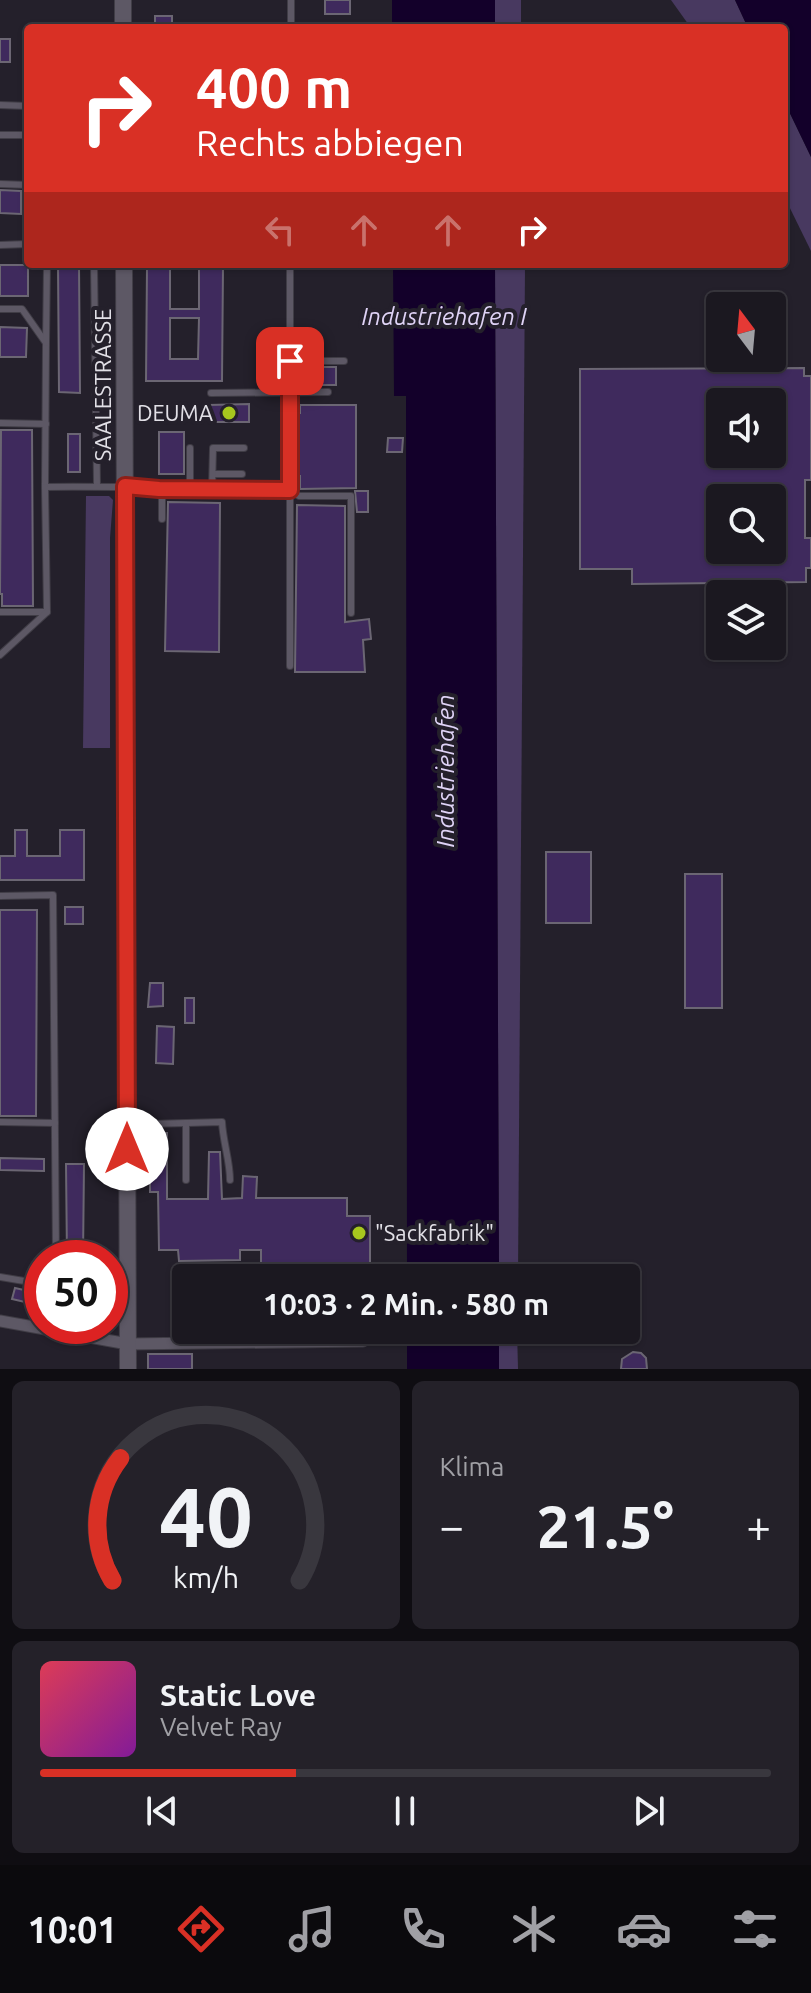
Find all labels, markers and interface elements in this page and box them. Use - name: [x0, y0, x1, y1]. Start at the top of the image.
- icon: right: [64, 56, 168, 160]
- text: 400 m: [196, 56, 352, 119]
- text: Rechts abbiegen: [196, 122, 464, 163]
- icon: left: [258, 208, 302, 252]
- icon: ahead: [342, 208, 386, 252]
- icon: ahead: [426, 208, 470, 252]
- icon: right: [510, 208, 554, 252]
- north arrow: [706, 292, 786, 372]
- map controls: [706, 292, 786, 660]
- water label: Industriehafen I: [362, 303, 527, 330]
- street label: SAALESTRASSE: [90, 309, 115, 461]
- pin: [256, 327, 324, 395]
- icon: arrive: [268, 339, 312, 383]
- button: sound: [706, 388, 786, 468]
- place label: DEUMA: [137, 400, 214, 425]
- marker: DEUMA: [220, 404, 238, 422]
- button: search: [706, 484, 786, 564]
- button: layers: [706, 580, 786, 660]
- water label: Industriehafen: [432, 694, 459, 848]
- position arrow: [85, 1107, 169, 1191]
- place label: "Sackfabrik": [375, 1220, 494, 1245]
- marker: "Sackfabrik": [350, 1224, 368, 1242]
- speed limit sign: 50: [24, 1240, 128, 1344]
- text: 10:03 · 2 Min. · 580 m: [263, 1287, 549, 1321]
- text: Klima: [440, 1452, 504, 1481]
- text: 40: [159, 1469, 253, 1563]
- text: 21.5°: [537, 1492, 674, 1559]
- text: −: [440, 1501, 464, 1550]
- text: +: [746, 1501, 771, 1550]
- text: km/h: [173, 1561, 239, 1593]
- text: Static Love: [160, 1678, 316, 1712]
- text: Velvet Ray: [160, 1712, 282, 1741]
- icon: previous: [140, 1789, 184, 1833]
- icon: pause: [383, 1789, 427, 1833]
- icon: next: [627, 1789, 671, 1833]
- icon: directions: [173, 1901, 229, 1957]
- icon: music: [284, 1901, 340, 1957]
- icon: phone: [395, 1901, 451, 1957]
- icon: climate: [506, 1901, 562, 1957]
- icon: car: [616, 1901, 672, 1957]
- icon: filters: [727, 1901, 783, 1957]
- text: 10:01: [27, 1909, 118, 1950]

